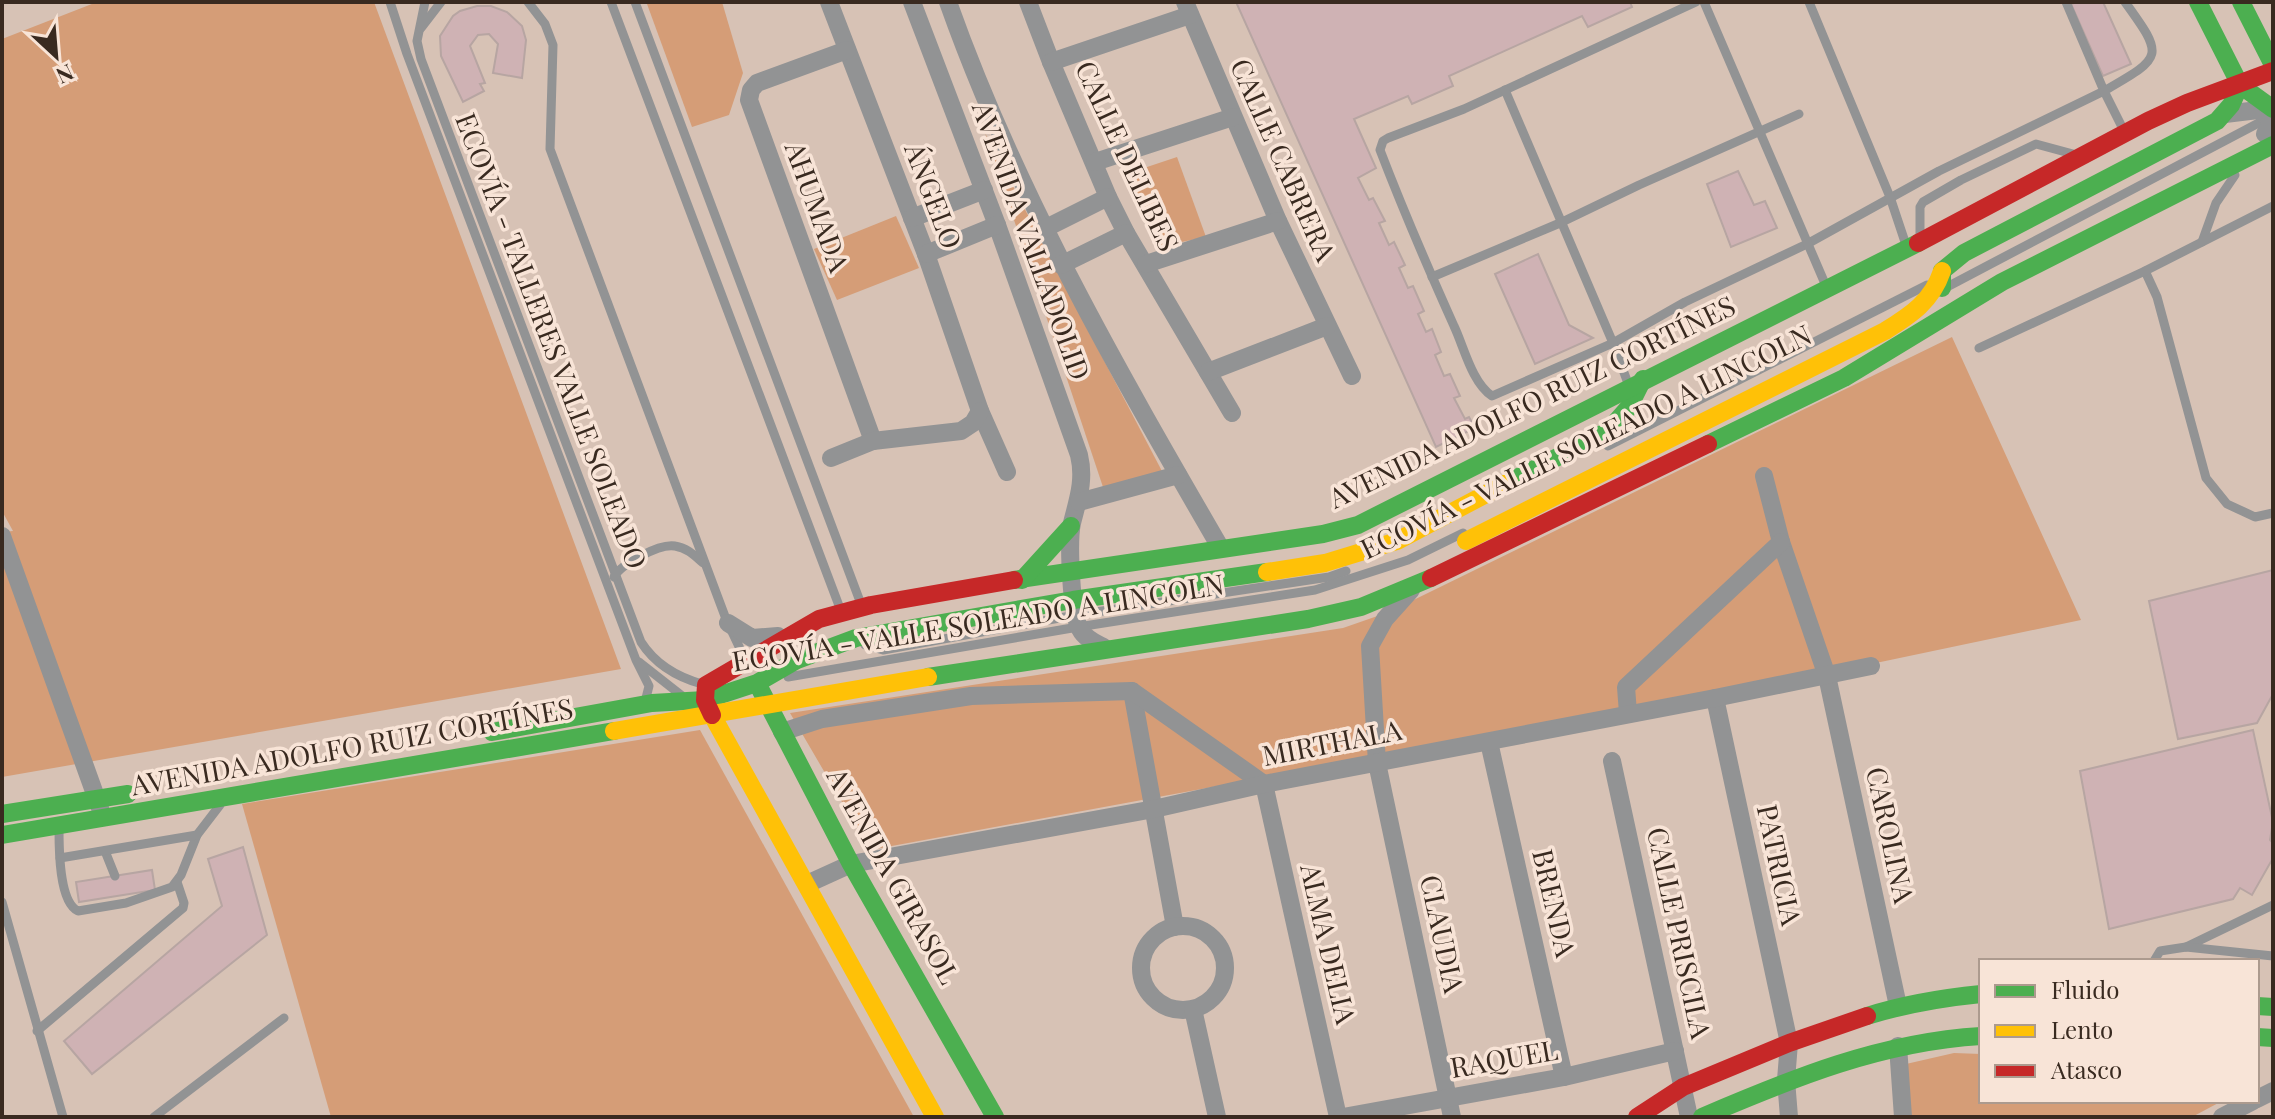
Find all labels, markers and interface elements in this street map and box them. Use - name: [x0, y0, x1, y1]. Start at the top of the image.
- north arrow: [16, 16, 96, 96]
- street label: CALLE CABRERA: [1223, 52, 1346, 267]
- street label: CALLE DELIBES: [1068, 54, 1189, 256]
- text: N: [51, 58, 79, 92]
- street label: AVENIDA VALLADOLID: [965, 95, 1100, 385]
- street label: ECOVÍA - TALLERES VALLE SOLEADO: [448, 107, 657, 574]
- street label: AHUMADA: [777, 135, 859, 277]
- street label: ÁNGELO: [897, 136, 971, 254]
- street label: AVENIDA ADOLFO RUIZ CORTÍNES: [1321, 286, 1741, 516]
- street label: ECOVÍA - VALLE SOLEADO A LINCOLN: [1354, 315, 1817, 566]
- street label: ECOVÍA - VALLE SOLEADO A LINCOLN: [729, 564, 1226, 679]
- street label: AVENIDA ADOLFO RUIZ CORTÍNES: [127, 688, 575, 803]
- street label: MIRTHALA: [1259, 710, 1405, 773]
- street label: AVENIDA GIRASOL: [819, 760, 969, 990]
- street label: CAROLINA: [1859, 763, 1924, 906]
- street label: PATRICIA: [1750, 801, 1811, 929]
- street label: CALLE PRISCILA: [1640, 824, 1721, 1042]
- street label: BRENDA: [1525, 845, 1586, 961]
- street label: ALMA DELIA: [1293, 859, 1366, 1028]
- street label: CLAUDIA: [1413, 871, 1474, 996]
- legend: [1979, 959, 2259, 1103]
- text: Fluido: [2051, 973, 2119, 1005]
- text: Lento: [2051, 1013, 2113, 1045]
- street label: RAQUEL: [1447, 1030, 1560, 1085]
- text: Atasco: [2050, 1053, 2122, 1085]

